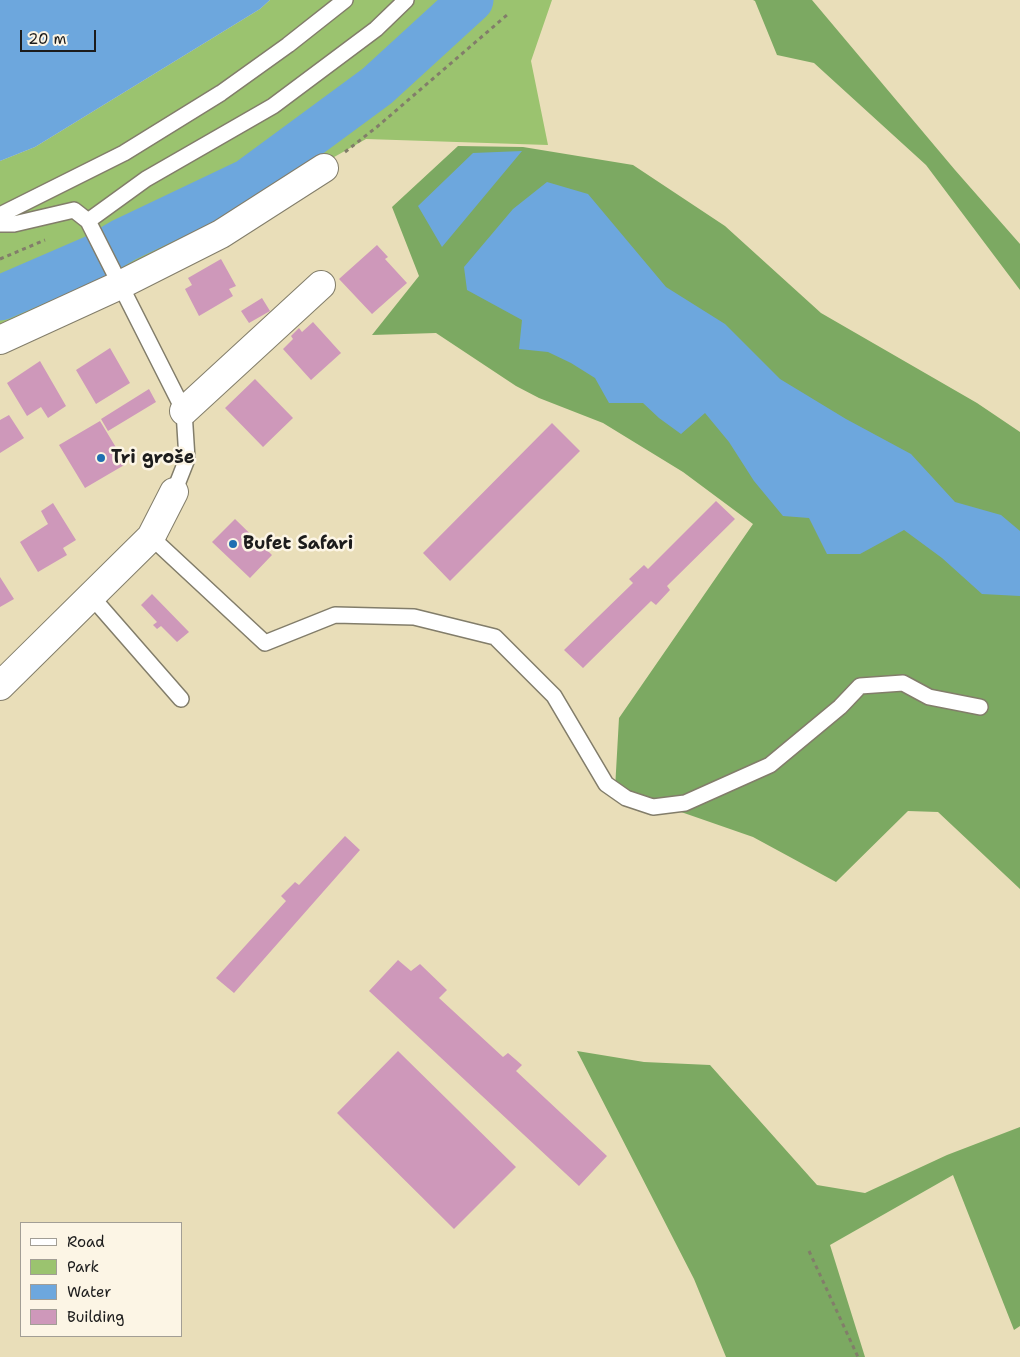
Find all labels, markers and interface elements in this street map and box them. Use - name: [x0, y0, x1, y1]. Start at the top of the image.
- scale bar: [22, 20, 99, 52]
- text: 20 m: [28, 29, 67, 49]
- place label: Tri groše: [111, 447, 194, 469]
- marker: Tri groše: [95, 452, 107, 464]
- place label: Bufet Safari: [243, 533, 353, 555]
- marker: Bufet Safari: [227, 538, 239, 550]
- legend: [20, 1222, 182, 1337]
- text: Road: [67, 1232, 105, 1252]
- text: Park: [67, 1257, 99, 1277]
- text: Water: [67, 1282, 111, 1302]
- text: Building: [67, 1307, 124, 1327]

